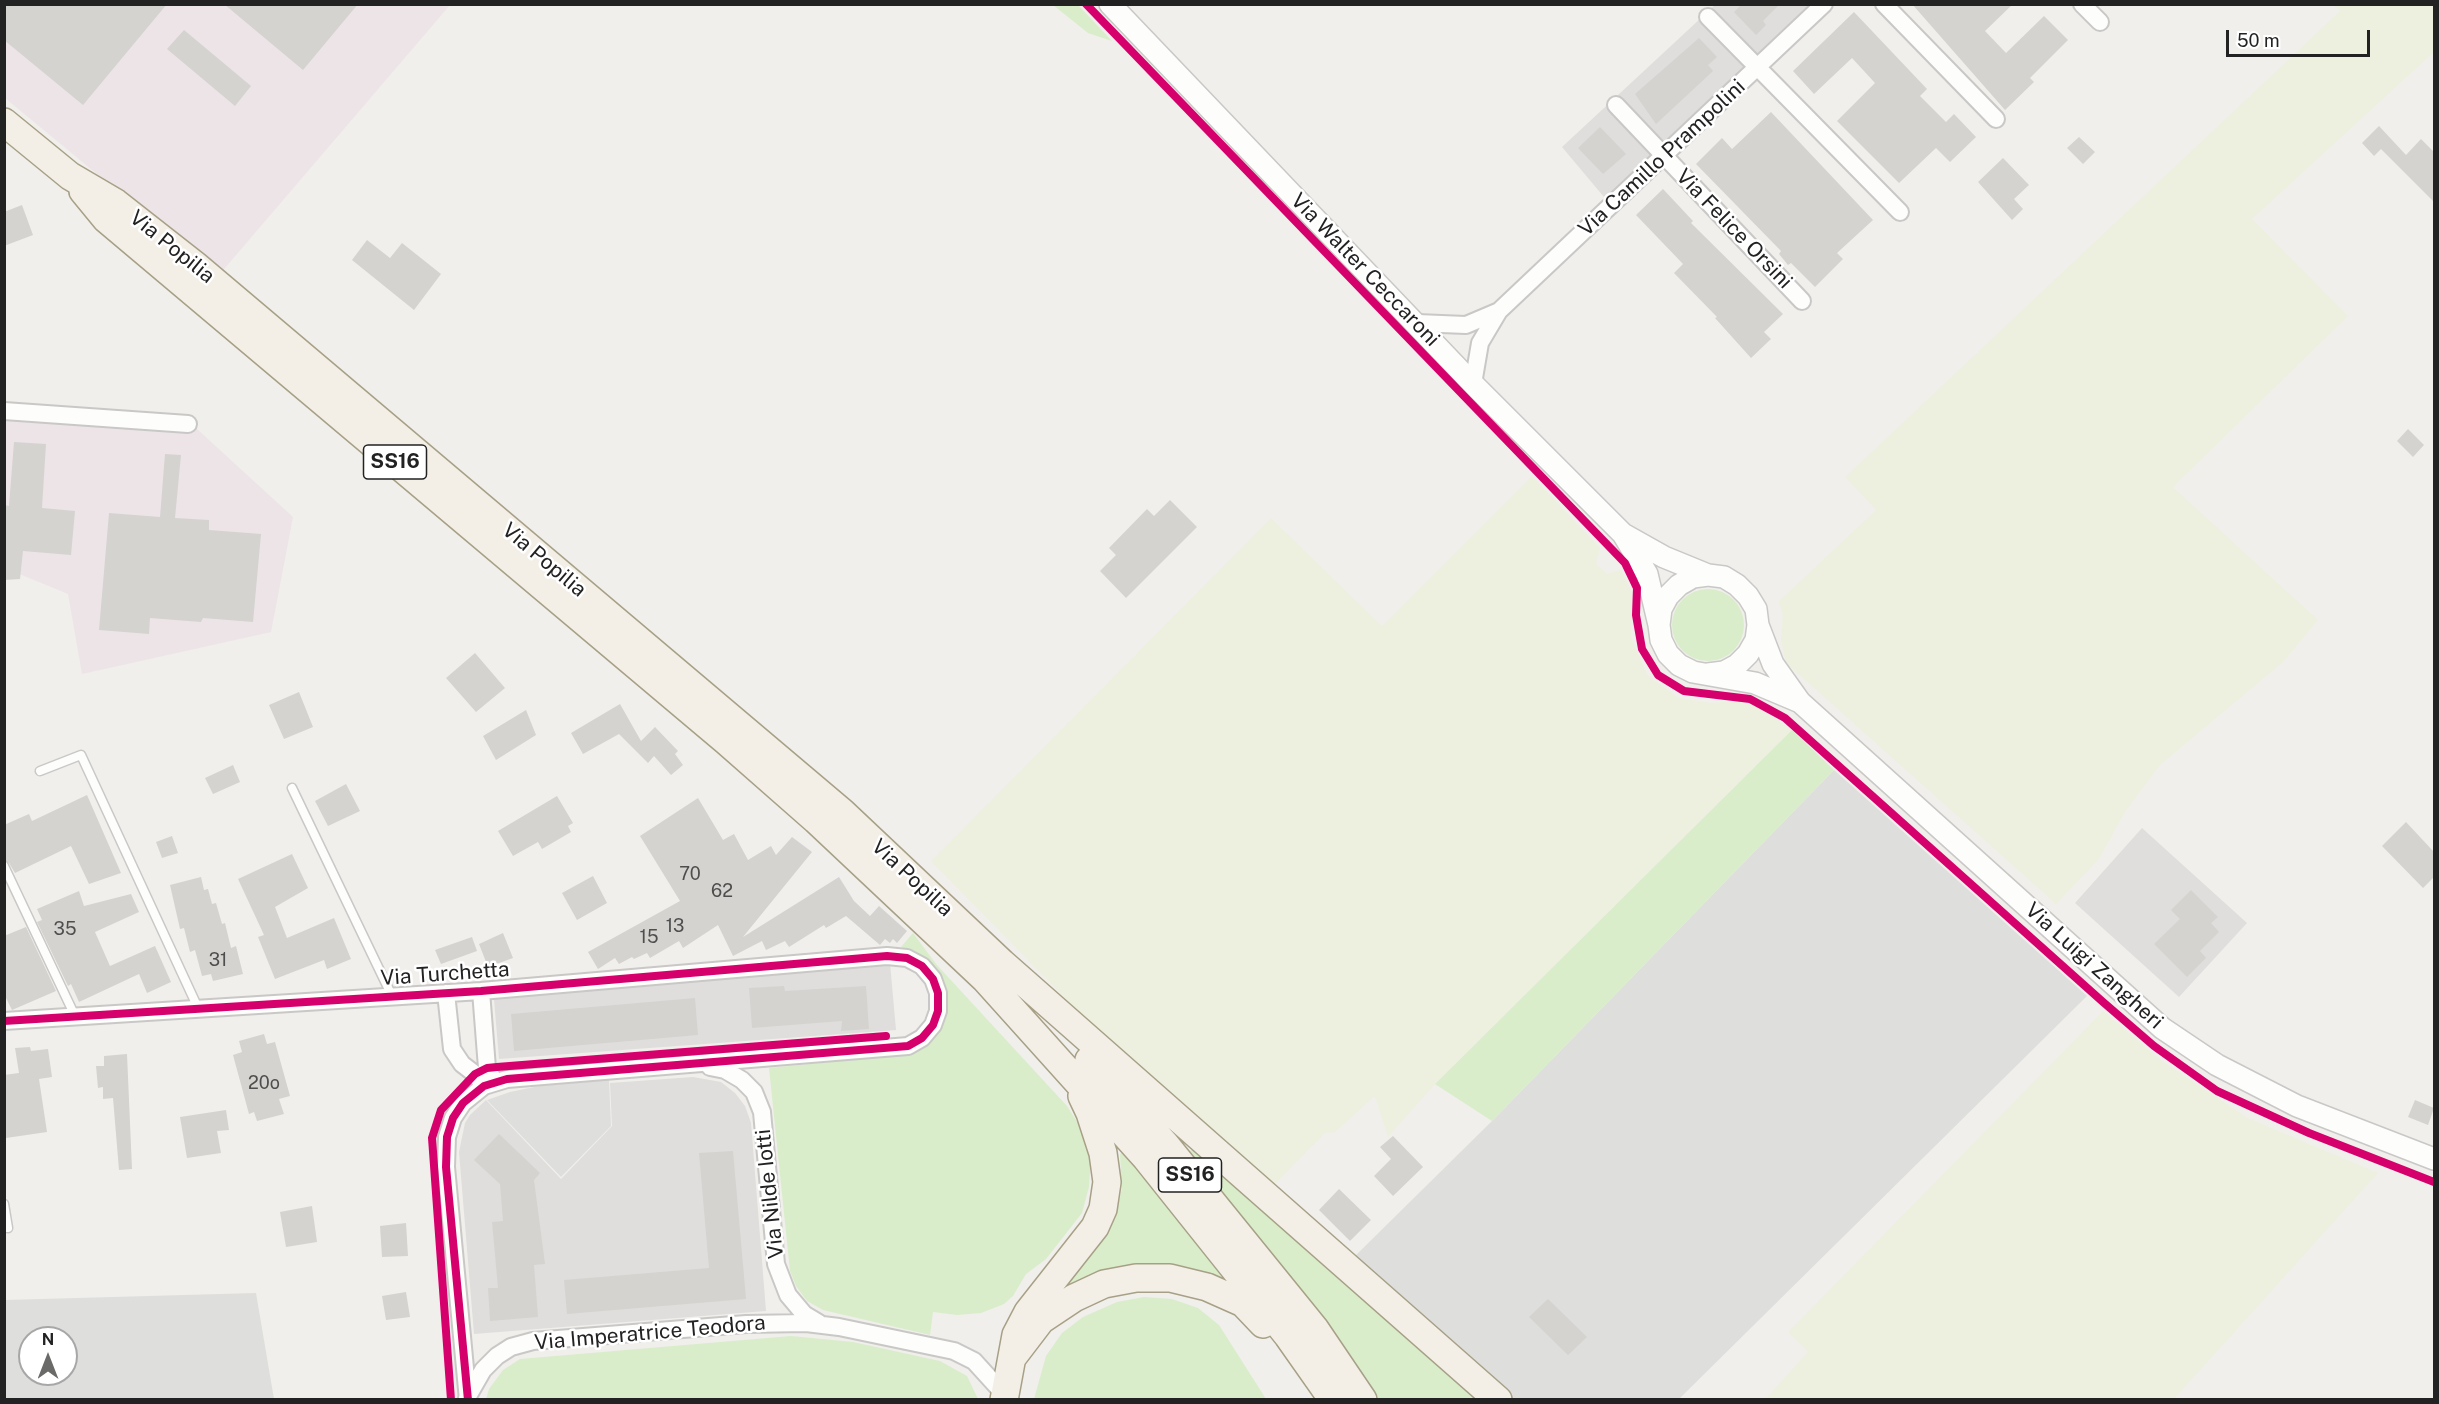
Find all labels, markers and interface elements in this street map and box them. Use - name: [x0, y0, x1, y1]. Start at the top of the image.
- scale bar: [2229, 18, 2373, 56]
- text: 50 m: [2237, 30, 2280, 51]
- street label: Via Camillo Prampolini: [1573, 74, 1751, 242]
- street label: Via Felice Orsini: [1671, 164, 1797, 294]
- street label: Via Walter Ceccaroni: [1285, 188, 1445, 352]
- street label: Via Popilia: [124, 205, 220, 289]
- road number: SS16: [364, 445, 426, 479]
- street label: Via Popilia: [497, 518, 591, 602]
- street label: Via Popilia: [866, 834, 958, 922]
- house number: 70: [679, 863, 701, 885]
- house number: 62: [711, 880, 733, 902]
- street label: Via Luigi Zangheri: [2020, 897, 2168, 1035]
- house number: 13: [666, 915, 684, 937]
- house number: 35: [54, 918, 76, 940]
- house number: 15: [640, 926, 658, 948]
- house number: 31: [209, 949, 227, 971]
- street label: Via Turchetta: [380, 957, 510, 991]
- house number: 20o: [248, 1072, 280, 1094]
- street label: Via Nilde Iotti: [751, 1128, 789, 1260]
- road number: SS16: [1158, 1158, 1222, 1192]
- street label: Via Imperatrice Teodora: [533, 1310, 767, 1356]
- north arrow: [18, 1326, 78, 1386]
- text: N: [42, 1330, 54, 1349]

